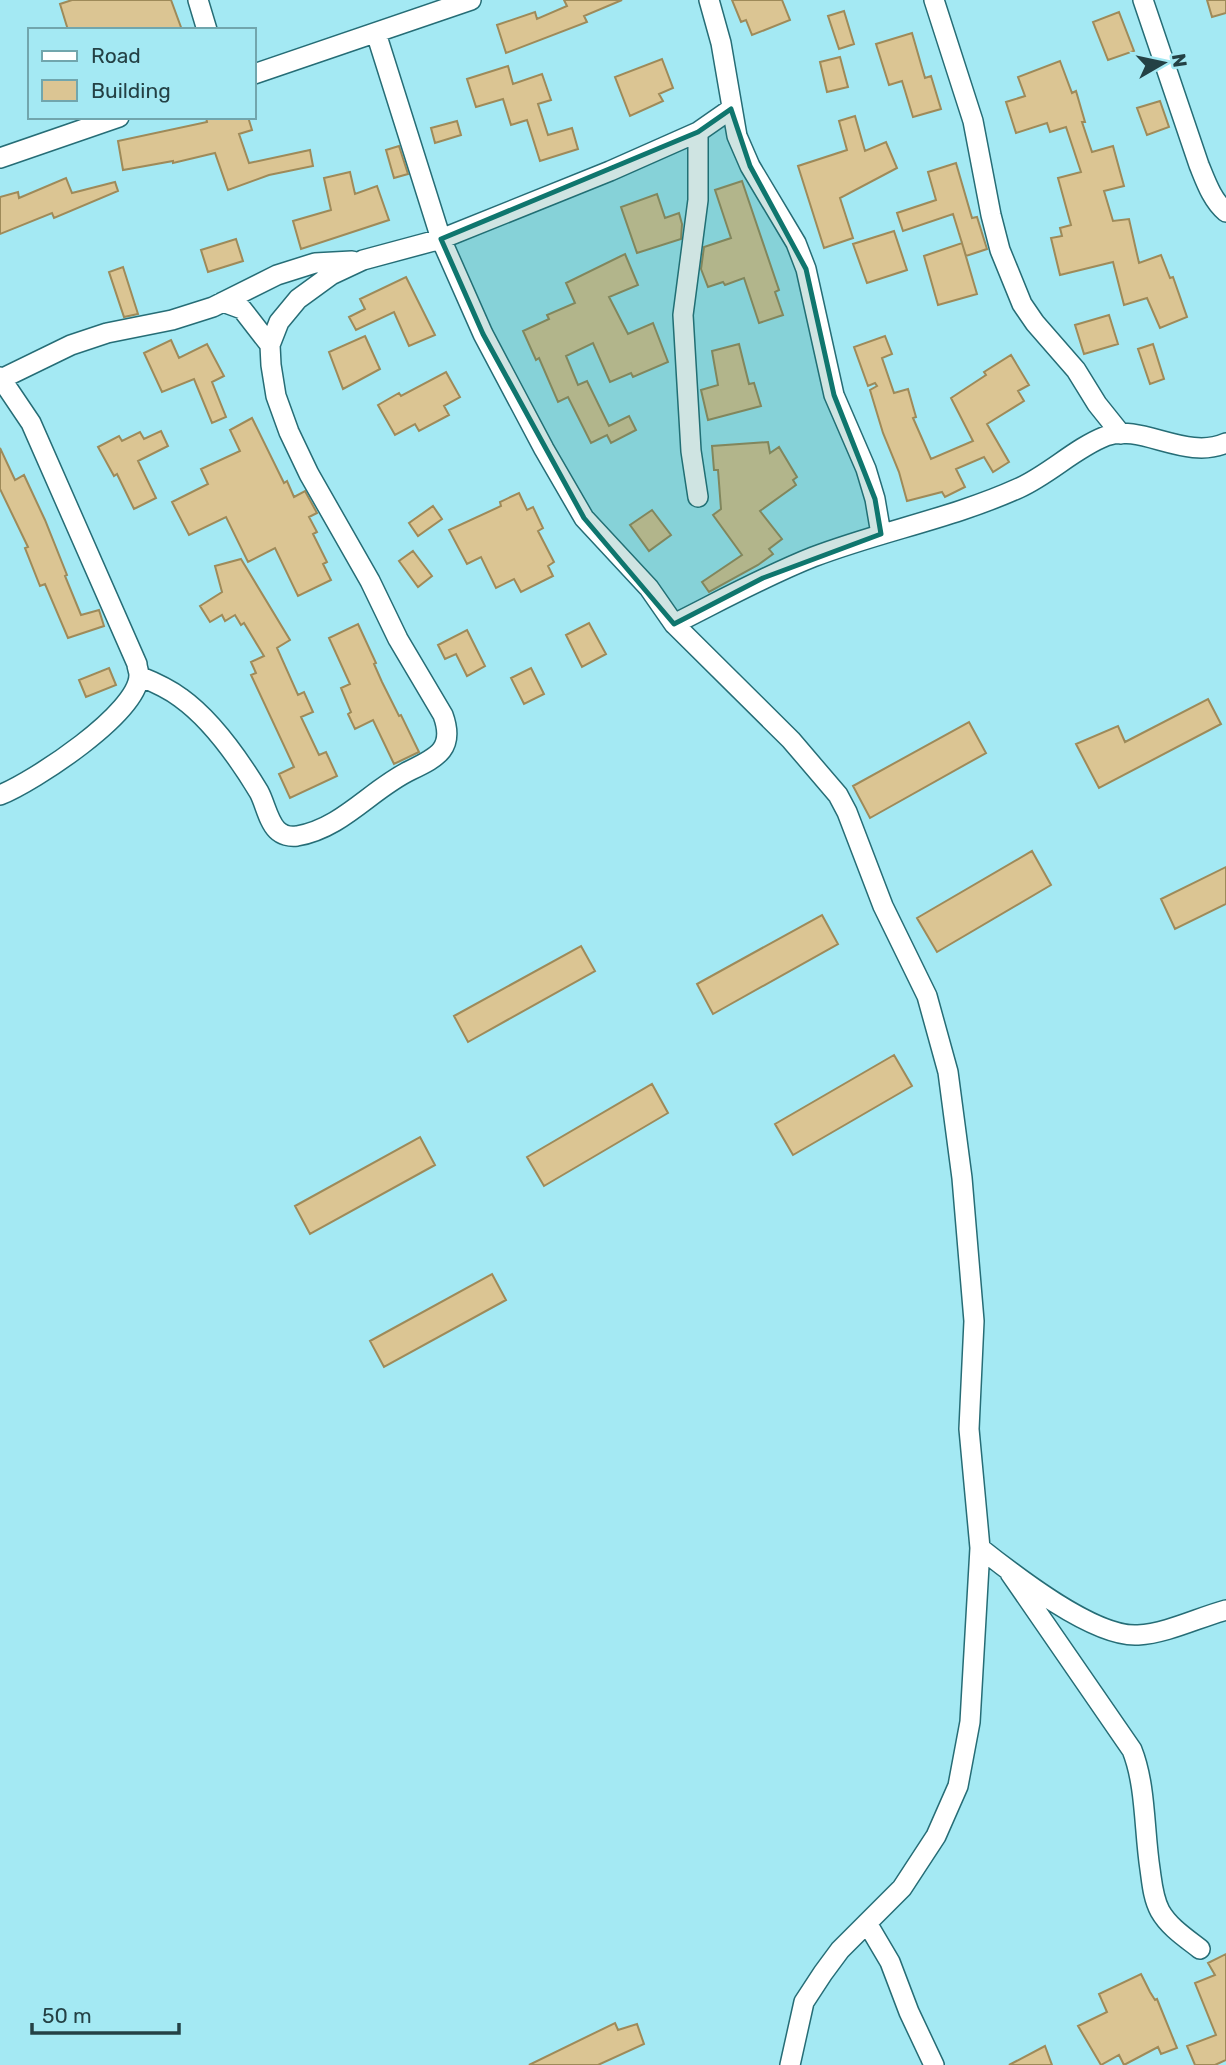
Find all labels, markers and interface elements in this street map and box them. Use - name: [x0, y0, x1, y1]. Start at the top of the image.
- legend: [28, 28, 256, 119]
- north arrow: [1128, 28, 1198, 98]
- text: Road: [91, 43, 141, 68]
- text: N: [1167, 52, 1192, 69]
- text: Building: [91, 78, 171, 103]
- scale bar: [32, 1992, 178, 2036]
- text: 50 m: [42, 2003, 92, 2028]

